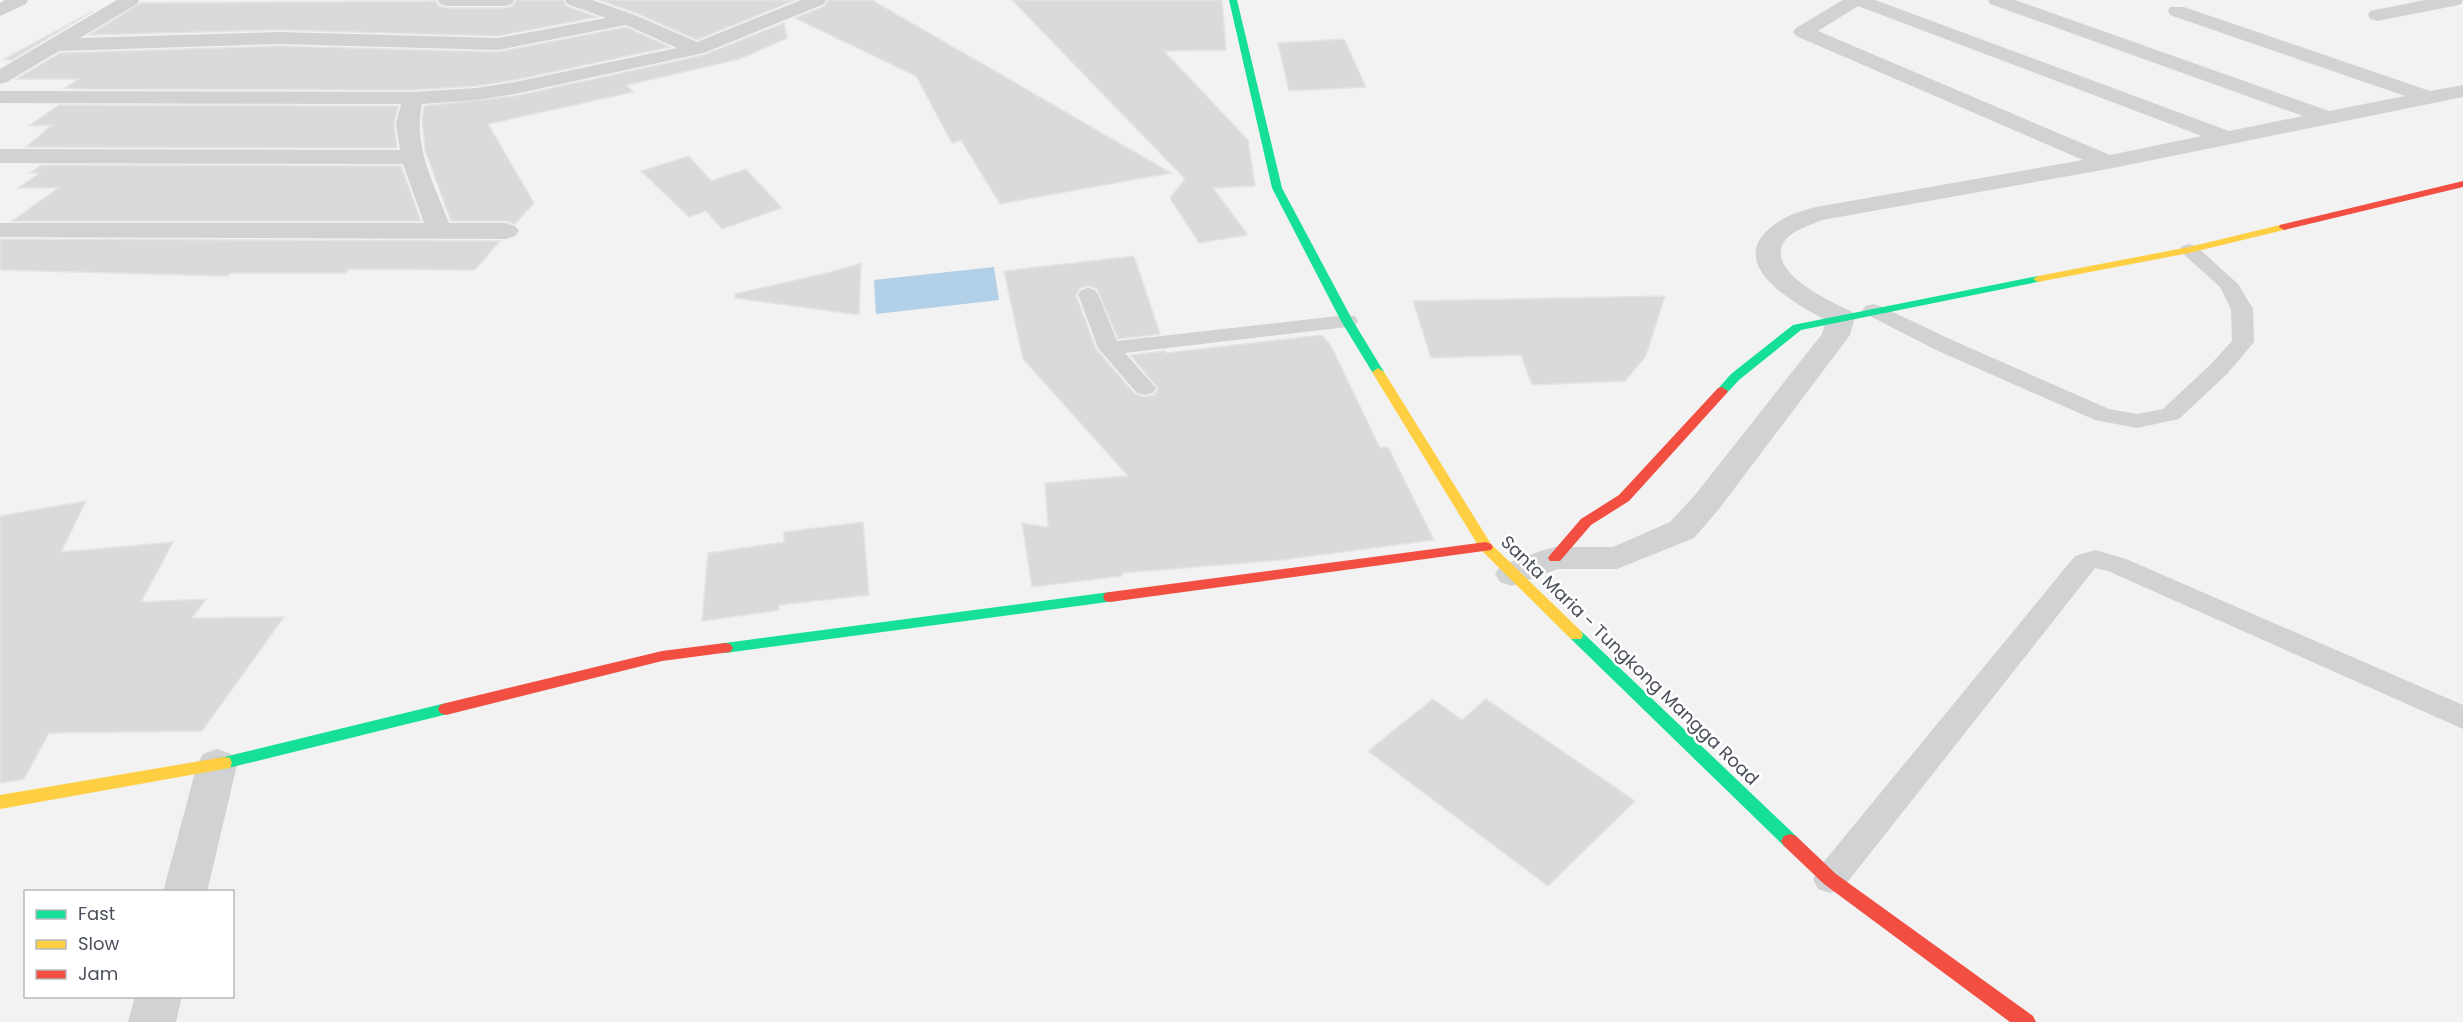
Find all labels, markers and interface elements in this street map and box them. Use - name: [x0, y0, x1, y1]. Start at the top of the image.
- street label: Santa Maria - Tungkong Mangga Road: [1495, 530, 1765, 790]
- legend: [24, 890, 234, 998]
- text: Fast: [78, 901, 115, 926]
- text: Slow: [78, 931, 120, 956]
- text: Jam: [78, 961, 118, 986]

